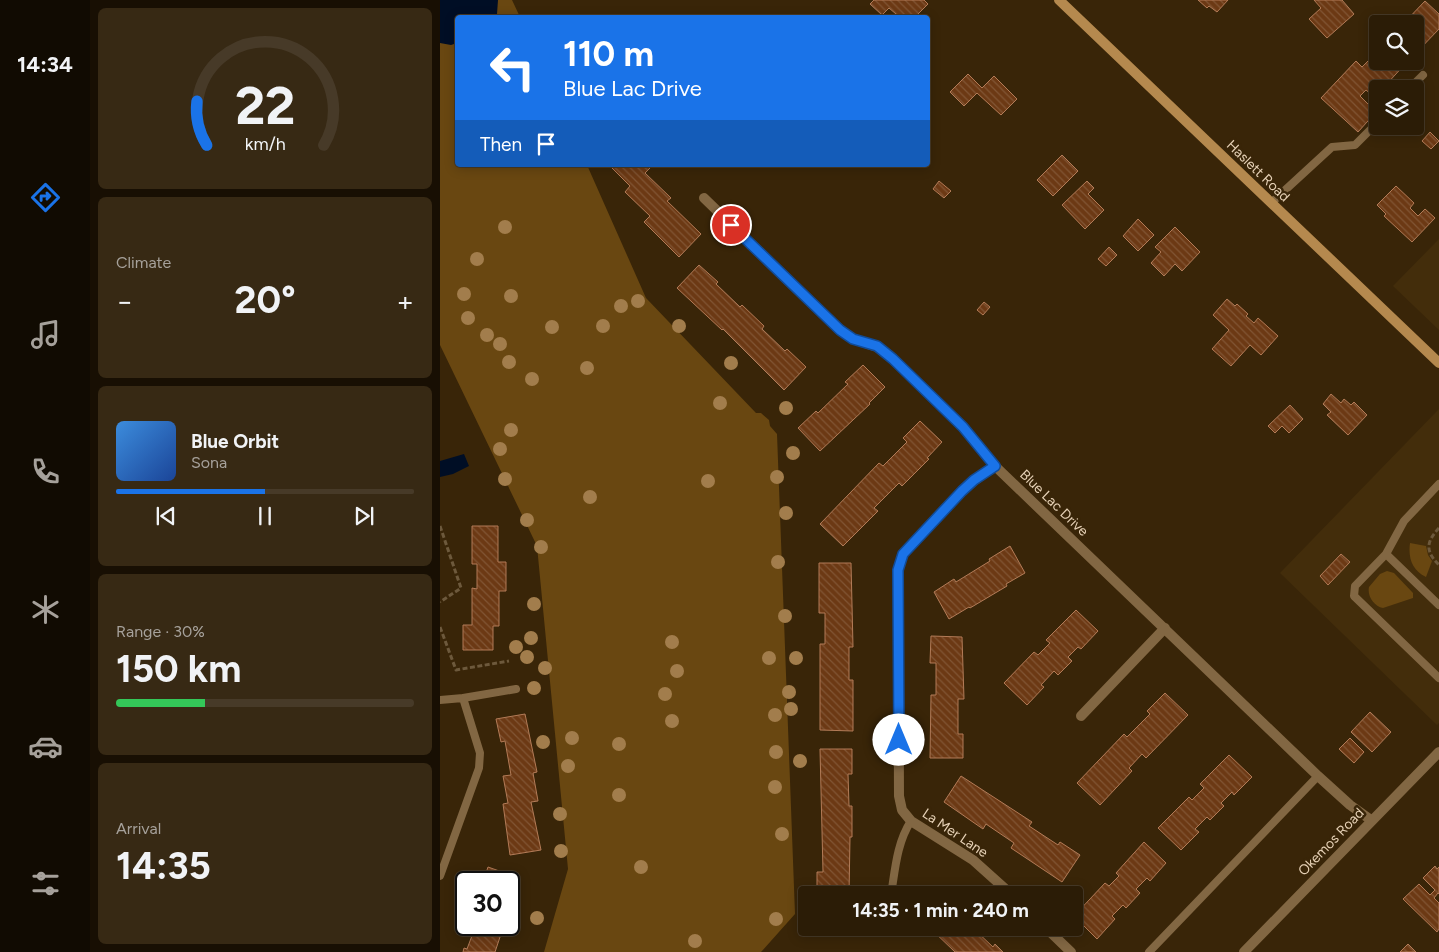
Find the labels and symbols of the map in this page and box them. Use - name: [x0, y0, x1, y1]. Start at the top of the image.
- street label: Haslett Road: [1223, 137, 1293, 205]
- pin: [710, 204, 752, 246]
- street label: Blue Lac Drive: [1016, 466, 1092, 540]
- position arrow: [872, 713, 924, 765]
- street label: La Mer Lane: [919, 805, 991, 861]
- street label: Okemos Road: [1295, 805, 1367, 879]
- speed limit sign: 30: [455, 871, 520, 936]

